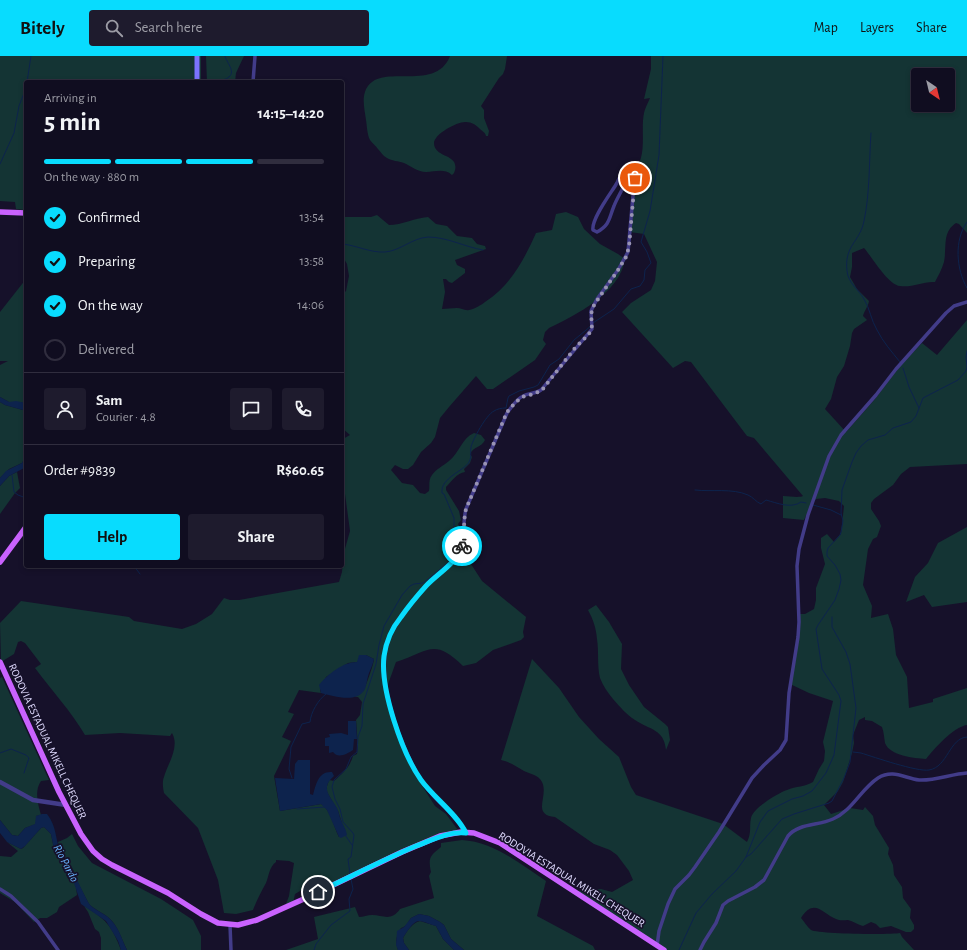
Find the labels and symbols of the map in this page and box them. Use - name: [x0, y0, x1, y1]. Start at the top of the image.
- north arrow: [911, 68, 955, 112]
- pin: [618, 161, 652, 195]
- courier: [442, 526, 482, 566]
- street label: RODOVIA ESTADUAL MIKELL CHEQUER: [7, 662, 88, 821]
- street label: RODOVIA ESTADUAL MIKELL CHEQUER: [497, 830, 647, 929]
- water label: Rio Pardo: [51, 842, 81, 884]
- pin: [301, 875, 335, 909]

